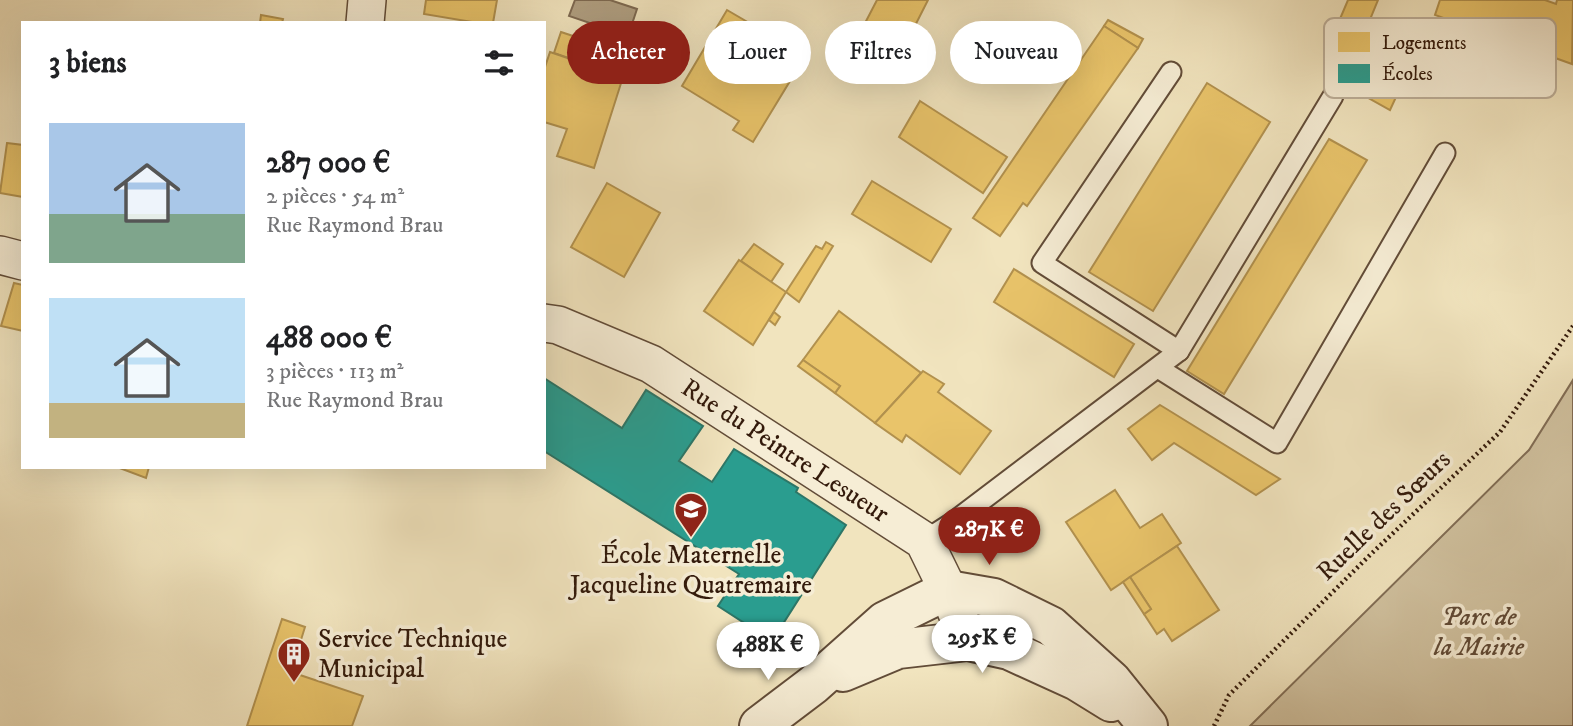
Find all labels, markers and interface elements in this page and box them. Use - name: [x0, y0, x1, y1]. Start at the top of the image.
- legend: [1324, 18, 1556, 98]
- chip: Acheter: [567, 21, 690, 84]
- chip: Louer: [704, 21, 811, 84]
- chip: Filtres: [825, 21, 936, 84]
- chip: Nouveau: [950, 21, 1082, 84]
- text: Logements: [1382, 32, 1466, 55]
- icon: filters: [480, 44, 518, 82]
- text: 3 biens: [49, 45, 127, 82]
- text: Écoles: [1382, 62, 1433, 86]
- text: 287 000 €: [266, 145, 390, 182]
- icon: home: [105, 151, 189, 235]
- text: 2 pièces · 54 m²: [266, 182, 404, 211]
- text: Rue Raymond Brau: [266, 211, 443, 240]
- text: 488 000 €: [266, 320, 392, 357]
- icon: home: [105, 326, 189, 410]
- text: 3 pièces · 113 m²: [266, 357, 403, 386]
- street label: Rue du Peintre Lesueur: [675, 372, 895, 531]
- text: Rue Raymond Brau: [266, 386, 443, 415]
- street label: Ruelle des Sœurs: [1310, 444, 1458, 588]
- school or university icon: École Maternelle Jacqueline Quatremaire: [672, 490, 710, 539]
- pin: 287K €: [932, 508, 1046, 567]
- text: 287K €: [954, 515, 1024, 544]
- place label: École Maternelle Jacqueline Quatremaire: [568, 539, 812, 602]
- park label: Parc de la Mairie: [1433, 601, 1525, 664]
- pin: 295K €: [925, 616, 1039, 675]
- pin: 488K €: [711, 622, 825, 682]
- place label: Service Technique Municipal: [318, 623, 507, 686]
- text: 295K €: [948, 623, 1016, 652]
- text: 488K €: [733, 630, 803, 659]
- building icon: Service Technique Municipal: [275, 635, 313, 684]

